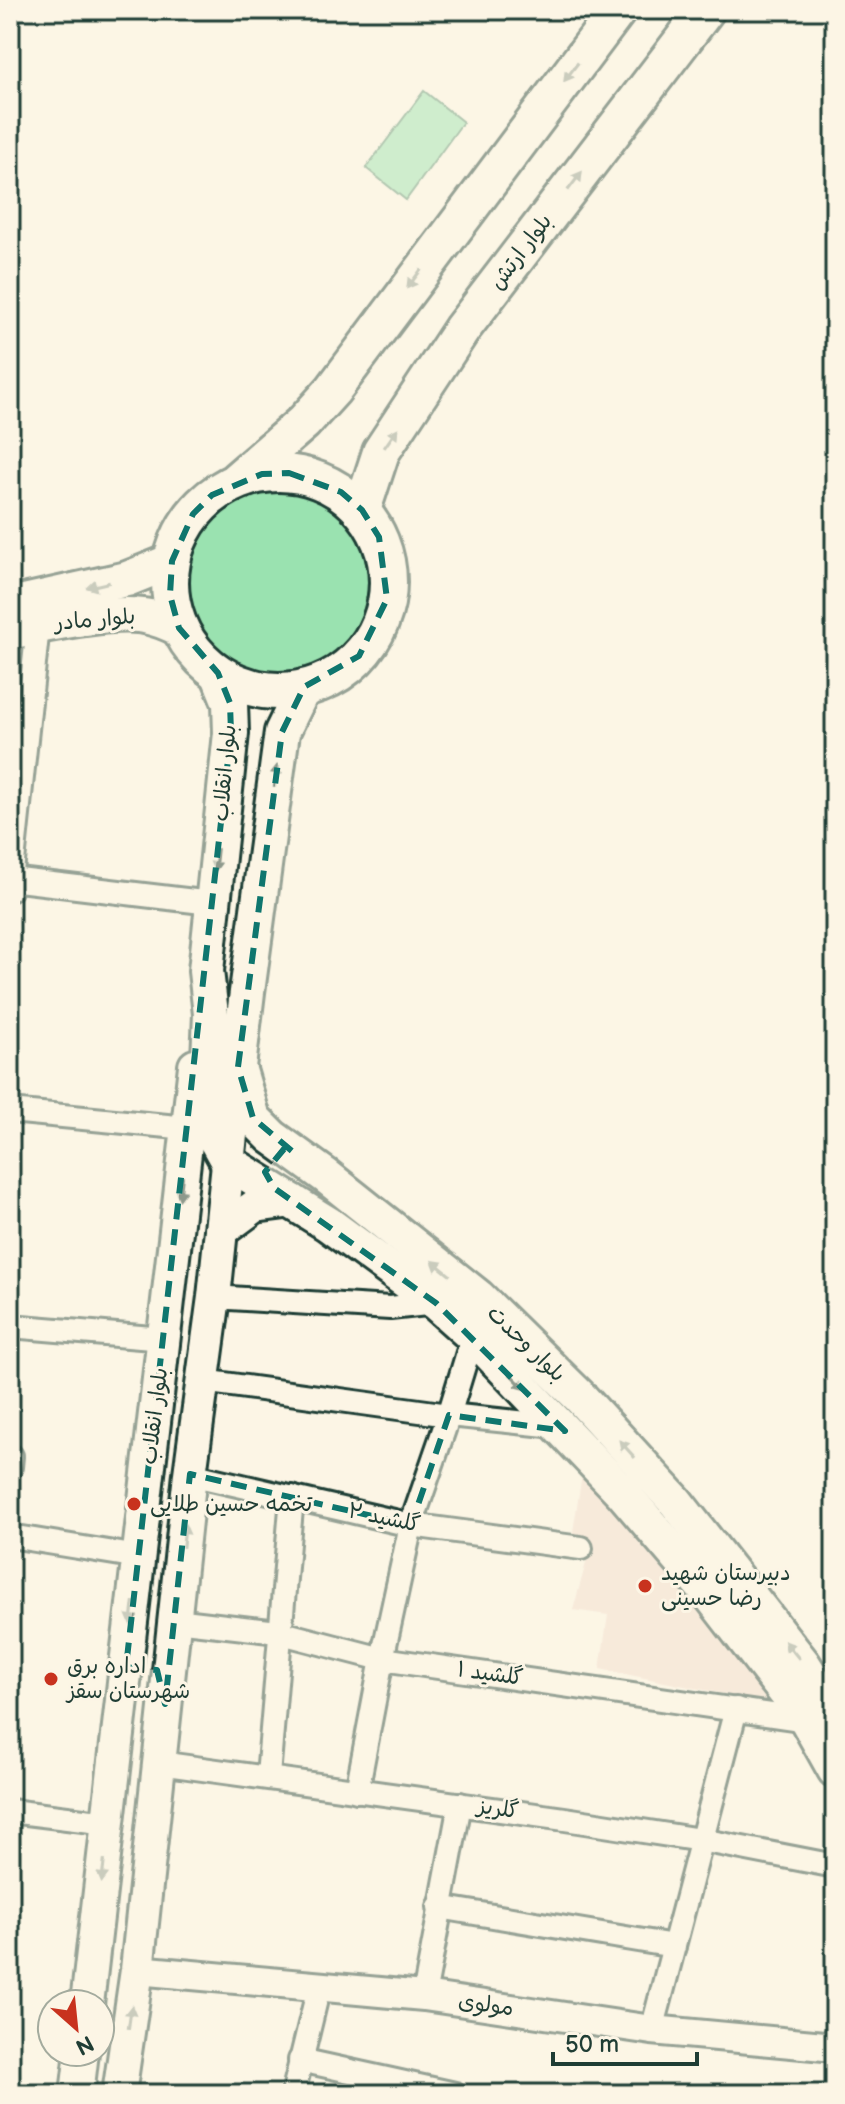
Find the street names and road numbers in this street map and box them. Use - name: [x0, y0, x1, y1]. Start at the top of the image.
- street label: بلوار ارتش: [484, 209, 558, 295]
- street label: بلوار مادر: [51, 603, 137, 637]
- street label: بلوار انقلاب: [207, 723, 243, 823]
- street label: بلوار وحدت: [481, 1300, 571, 1388]
- street label: بلوار انقلاب: [136, 1366, 174, 1466]
- street label: گلشید ۲: [345, 1497, 423, 1539]
- street label: گلشید ۱: [455, 1656, 525, 1692]
- street label: گلریز: [474, 1792, 520, 1825]
- street label: مولوی: [457, 1988, 515, 2022]

